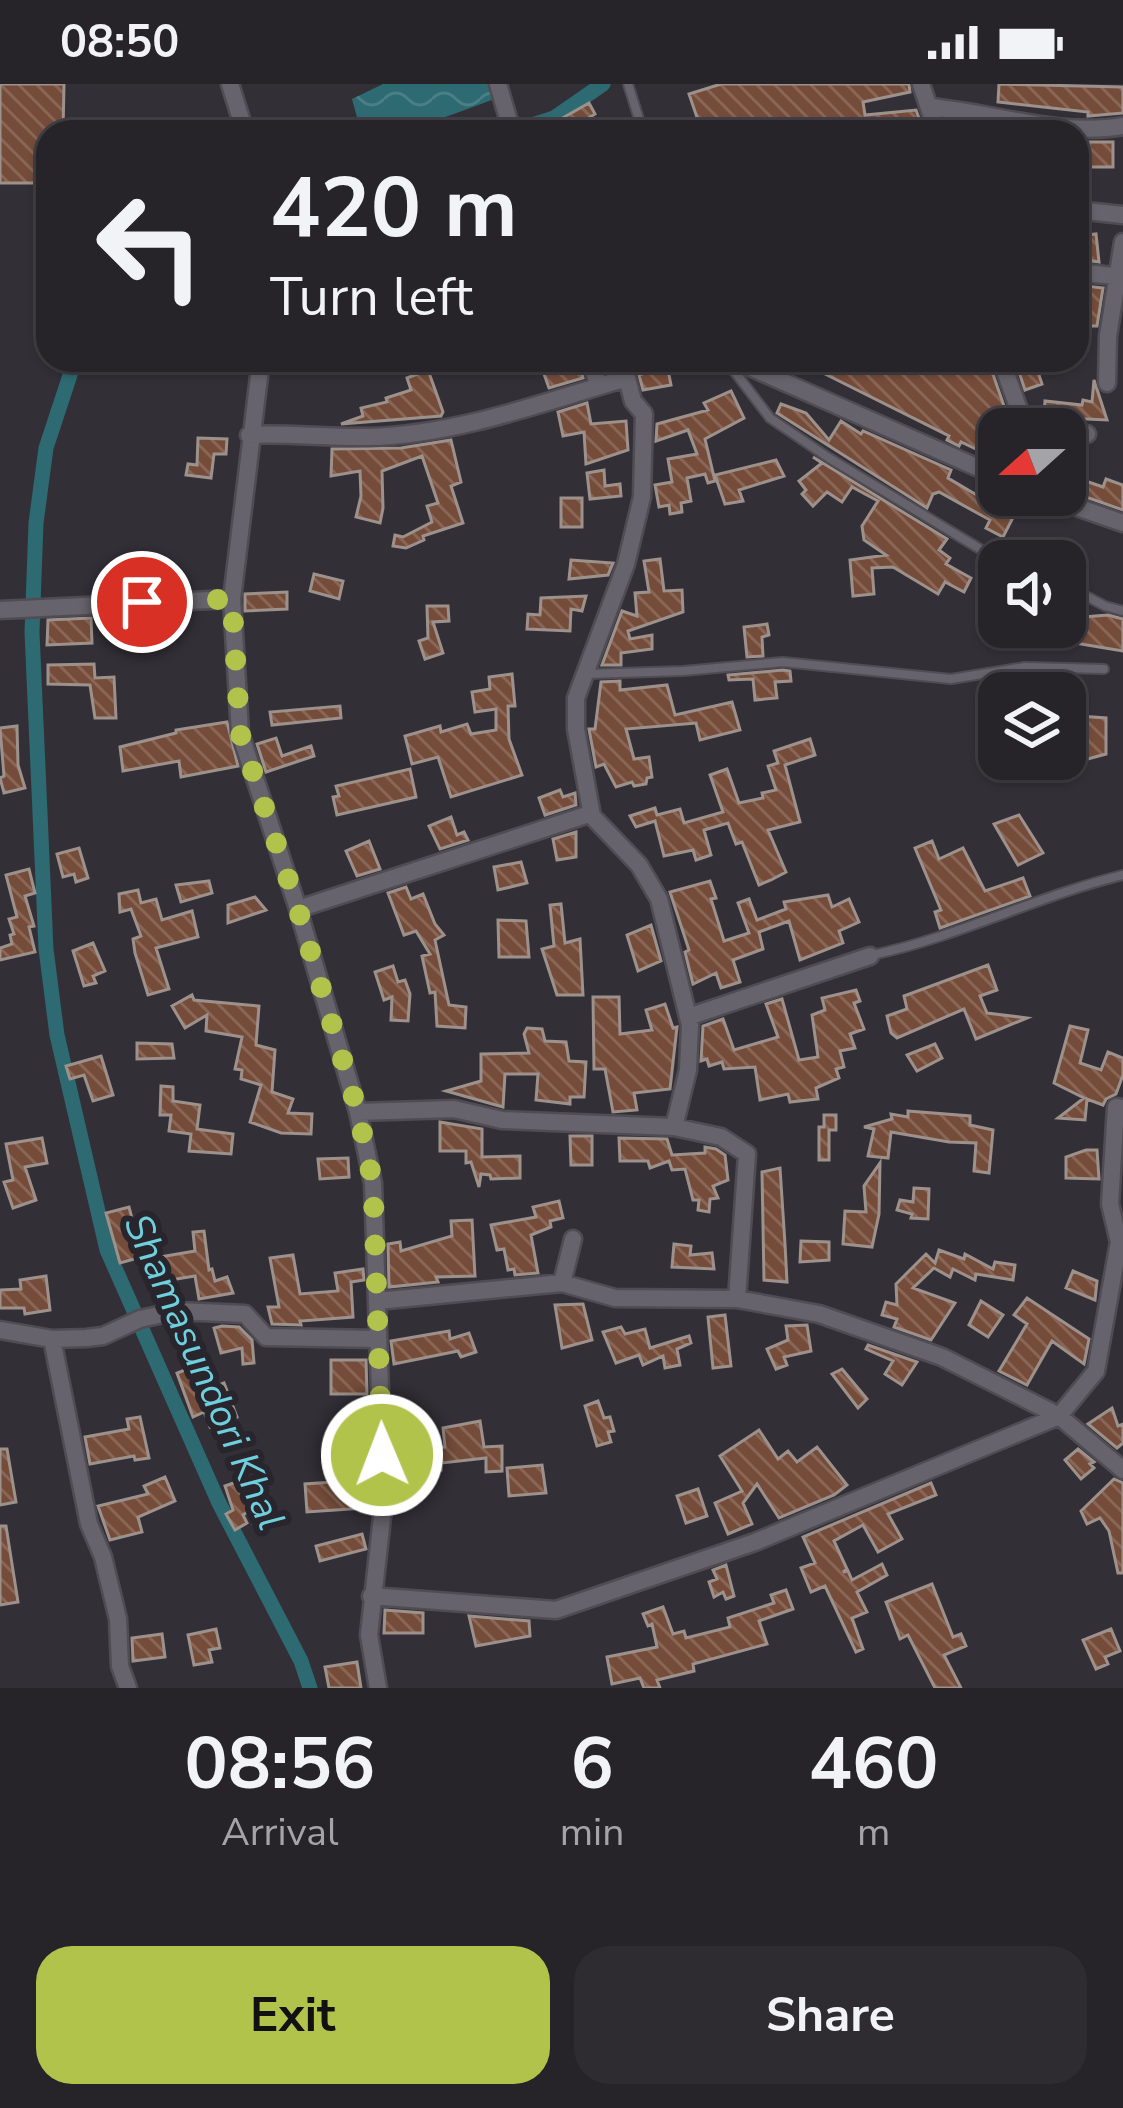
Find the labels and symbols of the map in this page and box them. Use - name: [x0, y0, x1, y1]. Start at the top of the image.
- north arrow: [978, 408, 1086, 516]
- pin: [91, 551, 193, 653]
- water label: Shamasundori Khal: [111, 1206, 297, 1538]
- position arrow: [319, 1392, 445, 1518]

